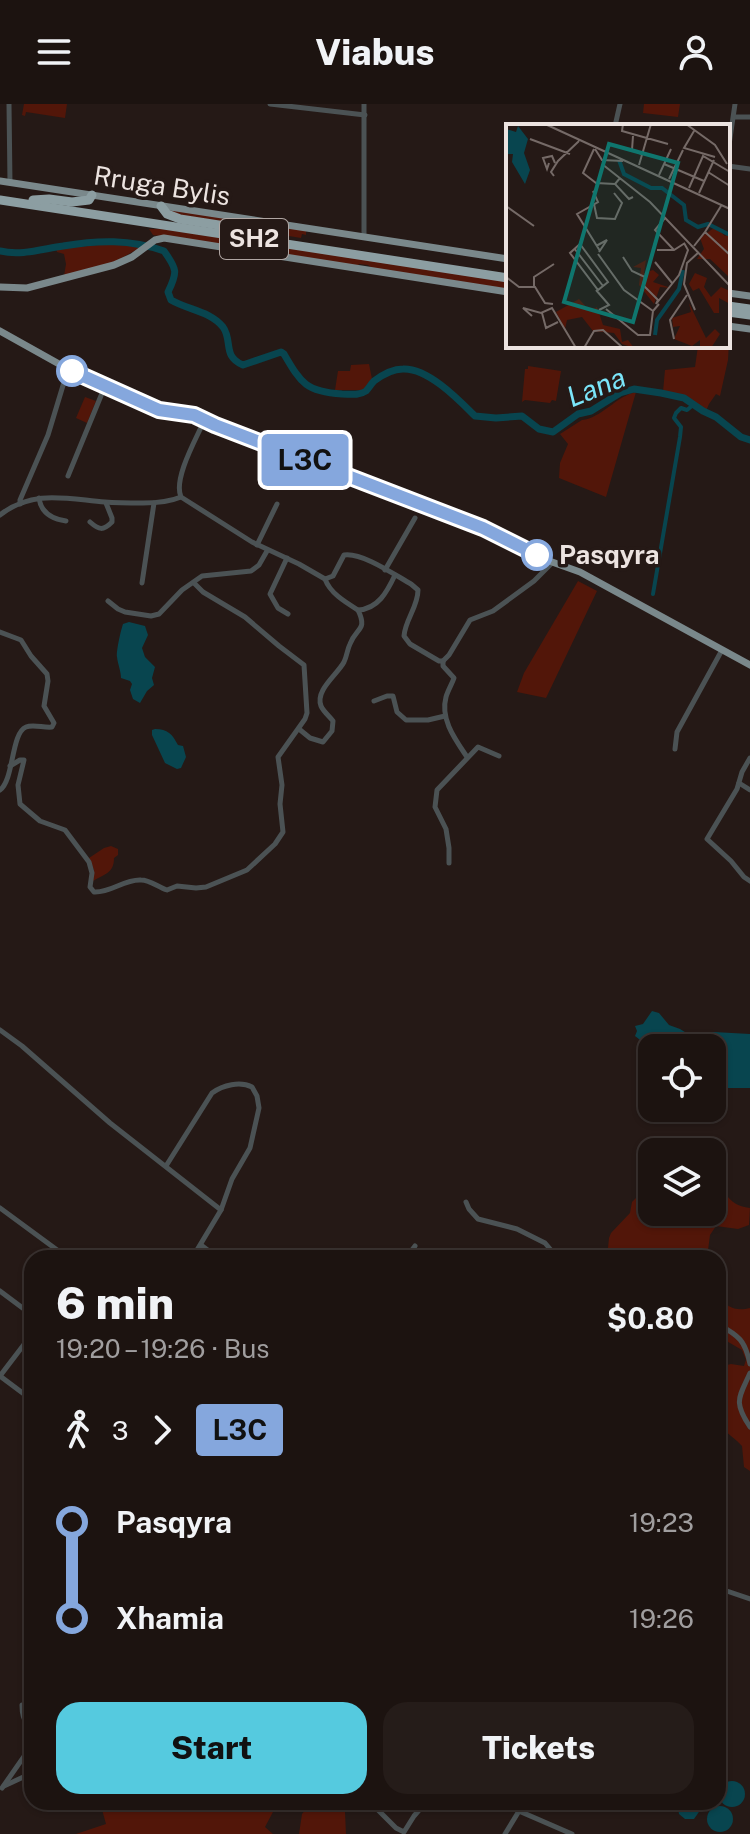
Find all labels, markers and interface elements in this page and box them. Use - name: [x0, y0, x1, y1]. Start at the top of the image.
- icon: menu: [32, 30, 76, 74]
- icon: person: [674, 30, 718, 74]
- text: Viabus: [315, 31, 435, 73]
- inset map: [506, 124, 730, 348]
- street label: Rruga Bylis: [92, 159, 233, 212]
- road number: SH2: [220, 219, 288, 259]
- unlabelled marker: [57, 356, 87, 386]
- water label: Lana: [562, 360, 630, 413]
- line badge: L3C: [259, 434, 351, 486]
- text: L3C: [278, 443, 332, 476]
- place label: Pasqyra: [559, 539, 659, 570]
- marker: Pasqyra: [522, 540, 552, 570]
- map controls: [638, 1034, 726, 1226]
- button: locate: [638, 1034, 726, 1122]
- button: layers: [638, 1138, 726, 1226]
- text: 6 min: [56, 1277, 174, 1329]
- text: $0.80: [607, 1300, 694, 1336]
- text: 19:20 – 19:26 · Bus: [56, 1333, 270, 1364]
- icon: walk: [56, 1408, 100, 1452]
- icon: forward: [140, 1408, 184, 1452]
- text: L3C: [212, 1413, 267, 1446]
- text: 3: [112, 1415, 128, 1446]
- text: Pasqyra: [116, 1504, 232, 1540]
- text: 19:23: [629, 1507, 694, 1538]
- text: Xhamia: [116, 1600, 224, 1636]
- text: 19:26: [629, 1603, 694, 1634]
- button: Start: [56, 1702, 367, 1794]
- button: Tickets: [383, 1702, 694, 1794]

